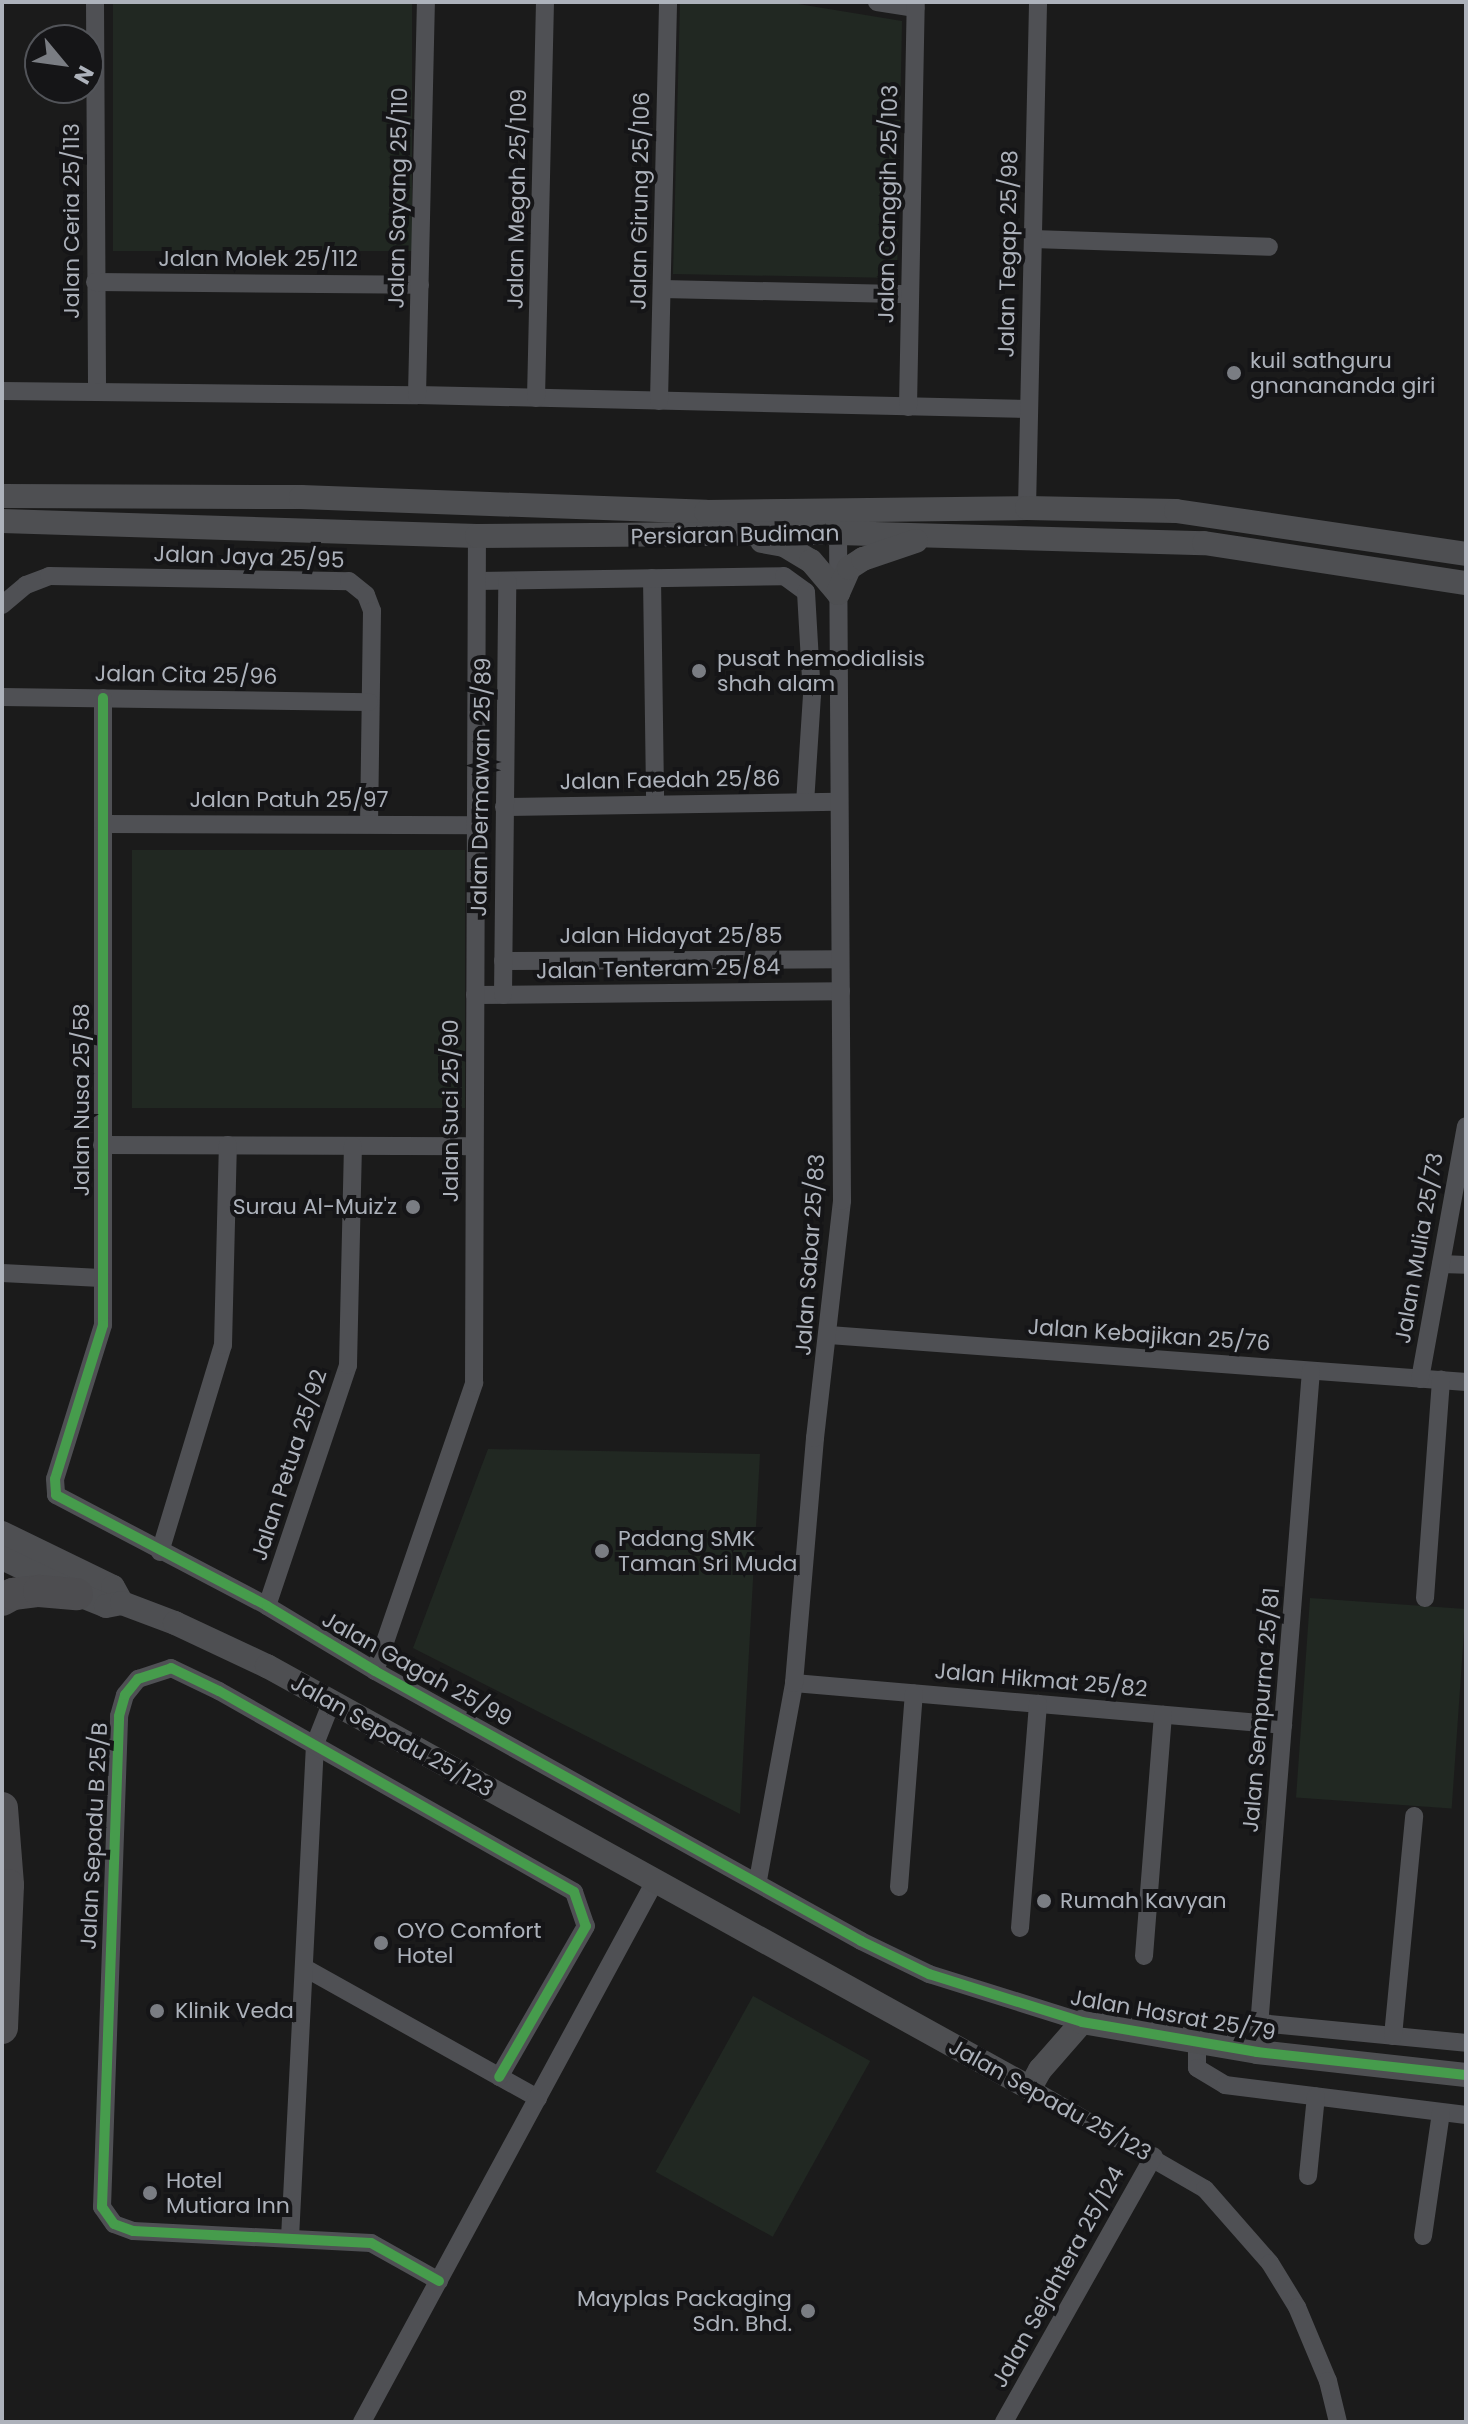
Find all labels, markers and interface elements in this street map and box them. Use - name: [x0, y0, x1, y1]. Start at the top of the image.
- north arrow: [24, 24, 104, 104]
- text: N: [66, 60, 101, 90]
- street label: Jalan Canggih 25/103: [873, 85, 903, 323]
- street label: Jalan Sayang 25/110: [383, 87, 413, 309]
- street label: Jalan Megah 25/109: [502, 88, 532, 310]
- street label: Jalan Girung 25/106: [625, 92, 655, 310]
- street label: Jalan Ceria 25/113: [59, 123, 85, 319]
- street label: Jalan Tegap 25/98: [993, 150, 1023, 358]
- street label: Jalan Molek 25/112: [158, 246, 358, 272]
- place label: kuil sathguru gnanananda giri: [1250, 347, 1435, 398]
- marker: kuil sathguru gnanananda giri: [1225, 364, 1243, 382]
- street label: Persiaran Budiman: [630, 520, 840, 550]
- street label: Jalan Jaya 25/95: [153, 540, 345, 574]
- place label: pusat hemodialisis shah alam: [717, 645, 925, 696]
- street label: Jalan Dermawan 25/89: [466, 657, 496, 917]
- street label: Jalan Cita 25/96: [94, 660, 278, 690]
- marker: pusat hemodialisis shah alam: [688, 660, 710, 682]
- street label: Jalan Faedah 25/86: [559, 765, 781, 795]
- street label: Jalan Patuh 25/97: [189, 787, 389, 813]
- street label: Jalan Hidayat 25/85: [560, 923, 782, 949]
- street label: Jalan Tenteram 25/84: [536, 954, 780, 984]
- street label: Jalan Nusa 25/58: [69, 1003, 95, 1197]
- street label: Jalan Suci 25/90: [438, 1019, 464, 1203]
- street label: Jalan Mulia 25/73: [1389, 1151, 1449, 1345]
- street label: Jalan Sabar 25/83: [790, 1153, 830, 1357]
- place label: Surau Al-Muiz'z: [233, 1194, 397, 1220]
- marker: Surau Al-Muiz'z: [404, 1198, 422, 1216]
- street label: Jalan Kebajikan 25/76: [1027, 1313, 1271, 1357]
- street label: Jalan Petua 25/92: [246, 1366, 332, 1564]
- place label: Padang SMK Taman Sri Muda: [618, 1525, 797, 1576]
- marker: Padang SMK Taman Sri Muda: [593, 1542, 611, 1560]
- street label: Jalan Sempurna 25/81: [1237, 1586, 1285, 1834]
- street label: Jalan Gagah 25/99: [317, 1606, 517, 1732]
- street label: Jalan Hikmat 25/82: [933, 1658, 1149, 1702]
- street label: Jalan Sepadu 25/123: [286, 1669, 498, 1803]
- street label: Jalan Sepadu B 25/B: [75, 1722, 113, 1950]
- place label: Rumah Kavyan: [1060, 1888, 1227, 1914]
- marker: Rumah Kavyan: [1035, 1892, 1053, 1910]
- place label: OYO Comfort Hotel: [397, 1917, 542, 1968]
- marker: OYO Comfort Hotel: [372, 1934, 390, 1952]
- street label: Jalan Hasrat 25/79: [1068, 1984, 1278, 2046]
- place label: Klinik Veda: [175, 1998, 294, 2024]
- marker: Klinik Veda: [146, 2000, 168, 2022]
- street label: Jalan Sepadu 25/123: [944, 2033, 1156, 2167]
- street label: Jalan Sejahtera 25/124: [986, 2162, 1130, 2392]
- place label: Hotel Mutiara Inn: [166, 2167, 290, 2218]
- marker: Hotel Mutiara Inn: [141, 2184, 159, 2202]
- place label: Mayplas Packaging Sdn. Bhd.: [577, 2285, 792, 2336]
- marker: Mayplas Packaging Sdn. Bhd.: [799, 2302, 817, 2320]

